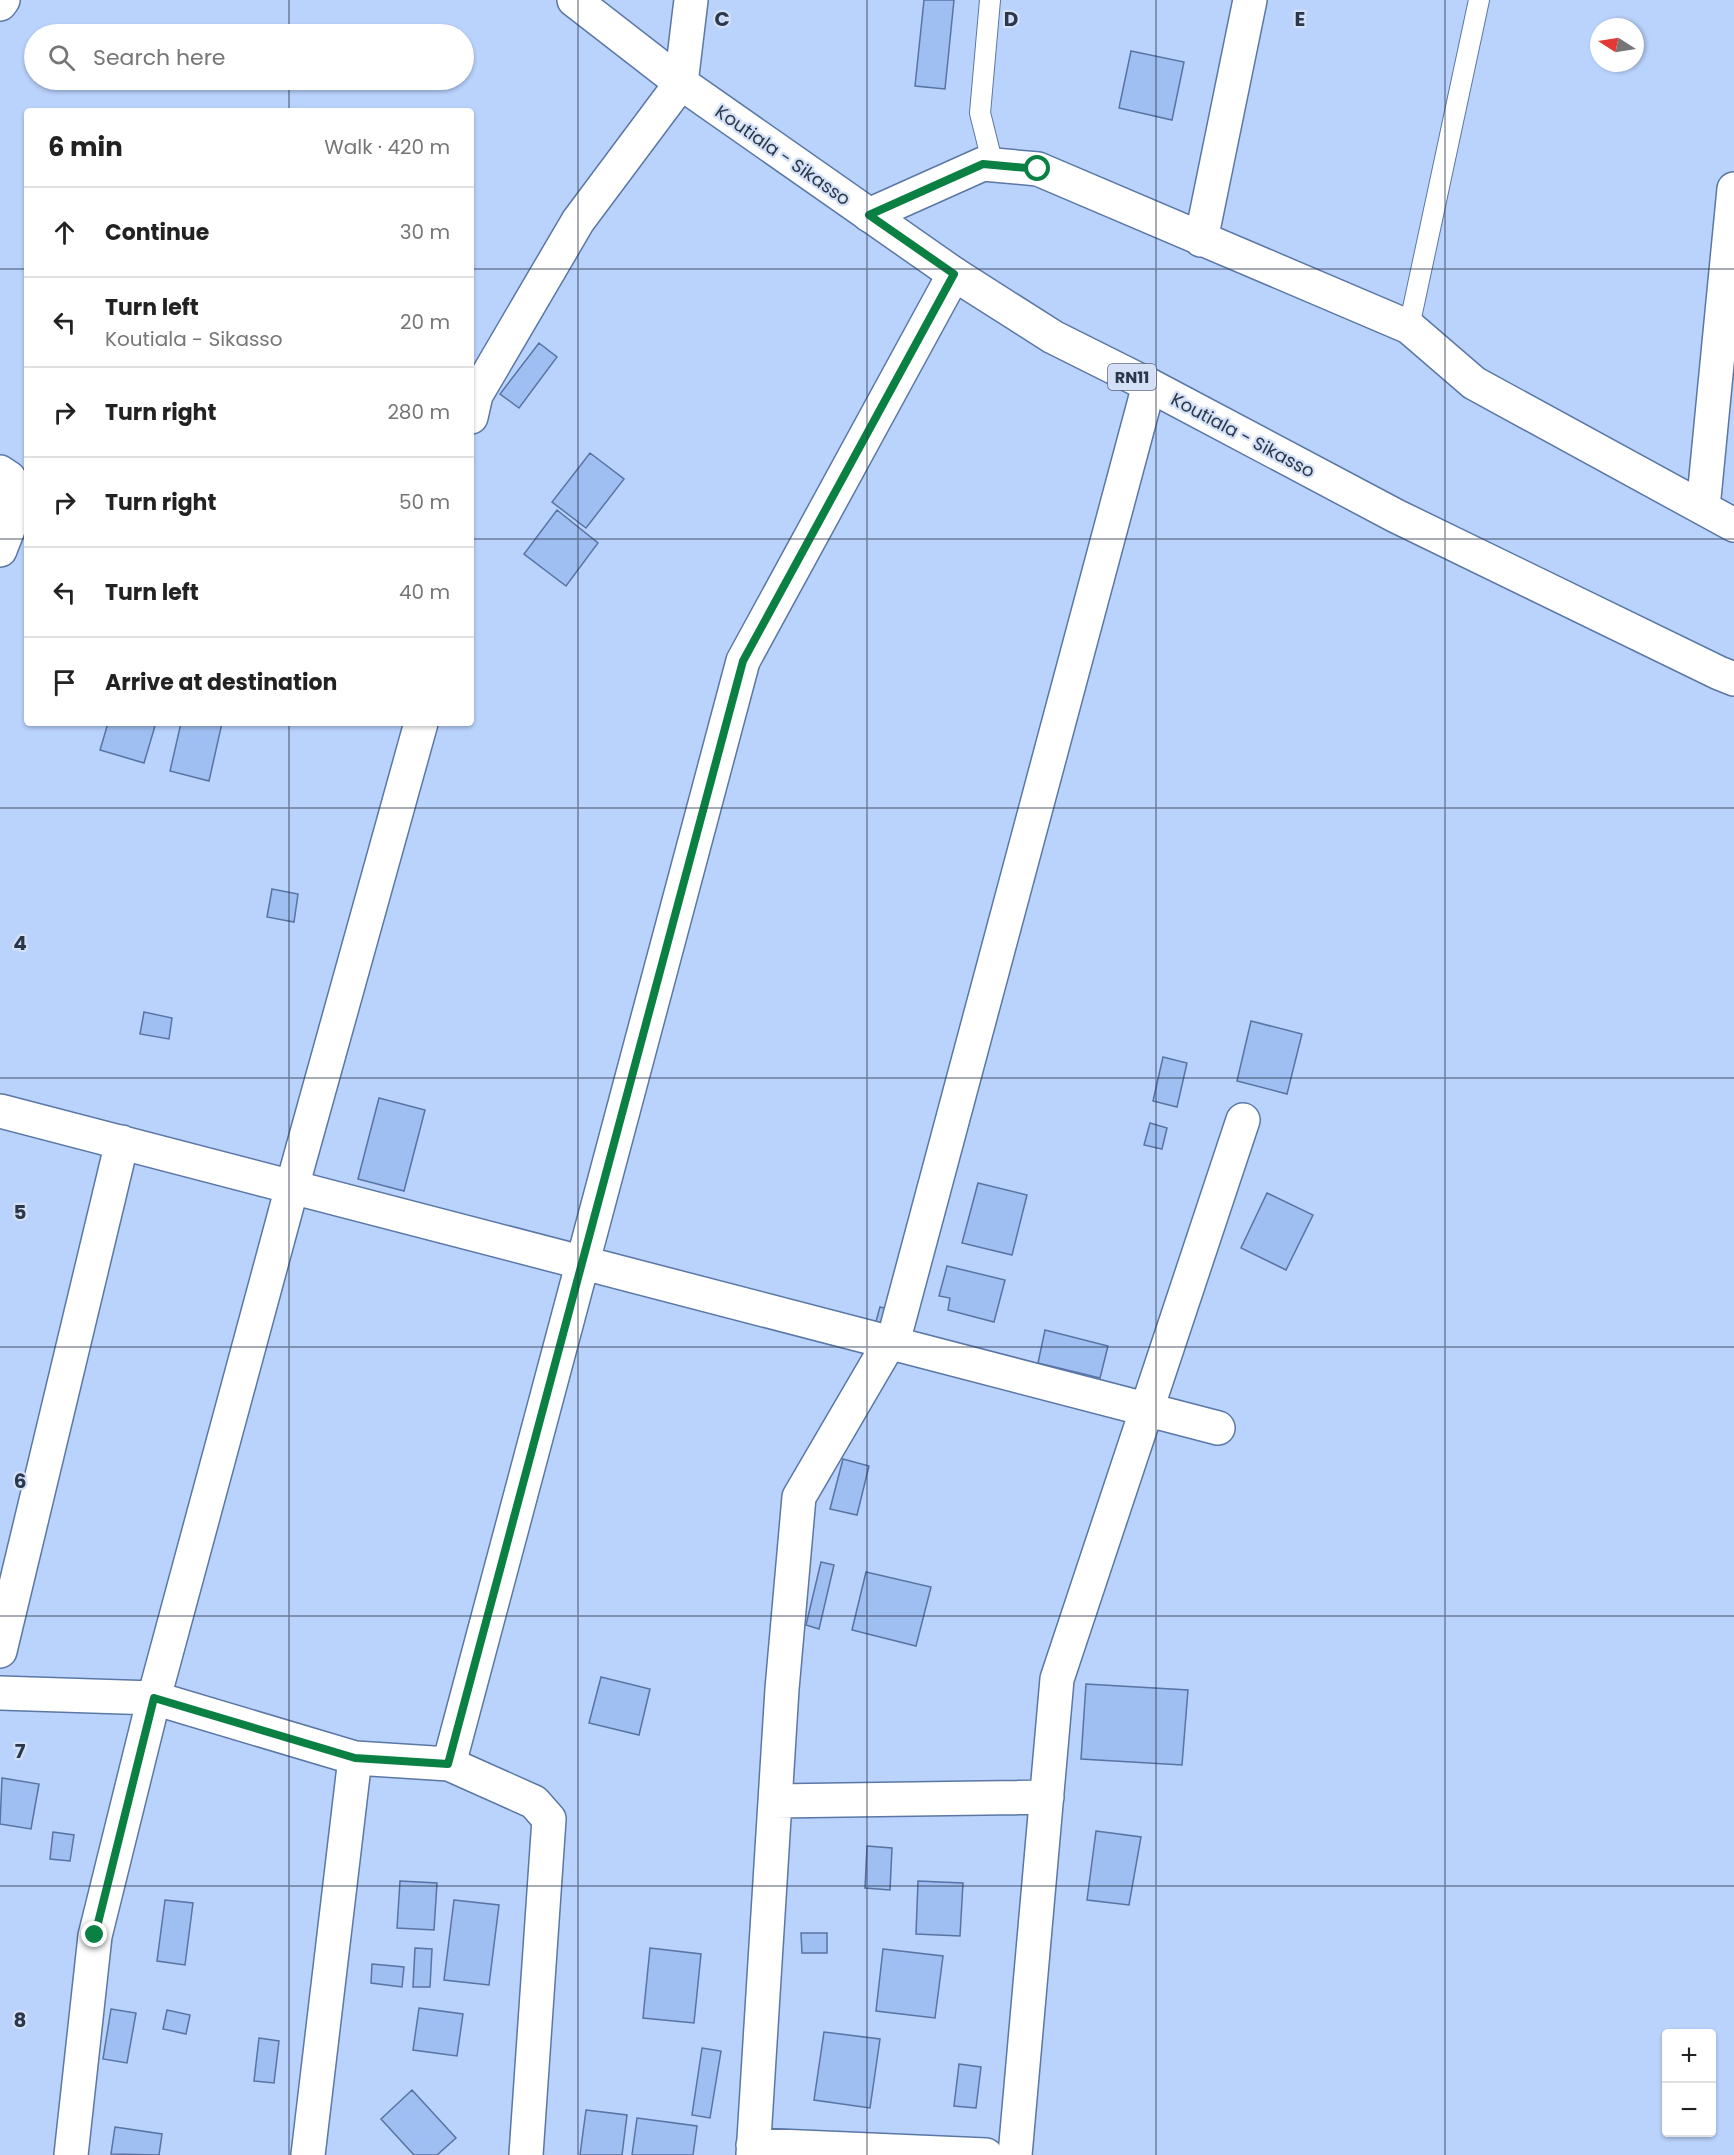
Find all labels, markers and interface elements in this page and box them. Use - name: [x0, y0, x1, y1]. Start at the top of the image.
- text: C: [714, 5, 730, 33]
- text: D: [1004, 5, 1018, 33]
- text: E: [1295, 5, 1305, 33]
- north arrow: [1590, 18, 1644, 72]
- search box: [24, 24, 474, 90]
- icon: search: [45, 41, 78, 74]
- text: Search here: [93, 42, 226, 73]
- street label: Koutiala - Sikasso: [710, 99, 856, 211]
- text: 6 min: [48, 129, 123, 165]
- text: Walk · 420 m: [324, 133, 450, 161]
- route start: [1024, 155, 1050, 181]
- icon: ahead: [48, 216, 81, 249]
- text: Continue: [105, 217, 209, 248]
- text: 30 m: [400, 218, 450, 246]
- text: Turn left: [105, 292, 199, 323]
- icon: left: [48, 306, 81, 339]
- text: 20 m: [400, 308, 450, 336]
- text: Koutiala - Sikasso: [105, 325, 283, 353]
- road number: RN11: [1108, 364, 1156, 390]
- street label: Koutiala - Sikasso: [1167, 386, 1319, 484]
- icon: right: [48, 396, 81, 429]
- text: Turn right: [105, 397, 216, 428]
- text: 280 m: [387, 398, 450, 426]
- icon: right: [48, 486, 81, 519]
- text: Turn right: [105, 487, 216, 518]
- text: 50 m: [399, 488, 450, 516]
- icon: left: [48, 576, 81, 609]
- text: Turn left: [105, 577, 199, 608]
- text: 40 m: [399, 578, 450, 606]
- icon: arrive: [48, 666, 81, 699]
- text: Arrive at destination: [105, 667, 337, 698]
- text: 4: [13, 929, 27, 957]
- text: 5: [14, 1198, 27, 1226]
- text: 6: [14, 1467, 26, 1495]
- text: 7: [15, 1737, 26, 1765]
- route end: [81, 1921, 107, 1947]
- text: 8: [14, 2006, 26, 2034]
- map controls: [1662, 2029, 1716, 2137]
- button: +: [1662, 2029, 1716, 2083]
- button: −: [1662, 2083, 1716, 2137]

